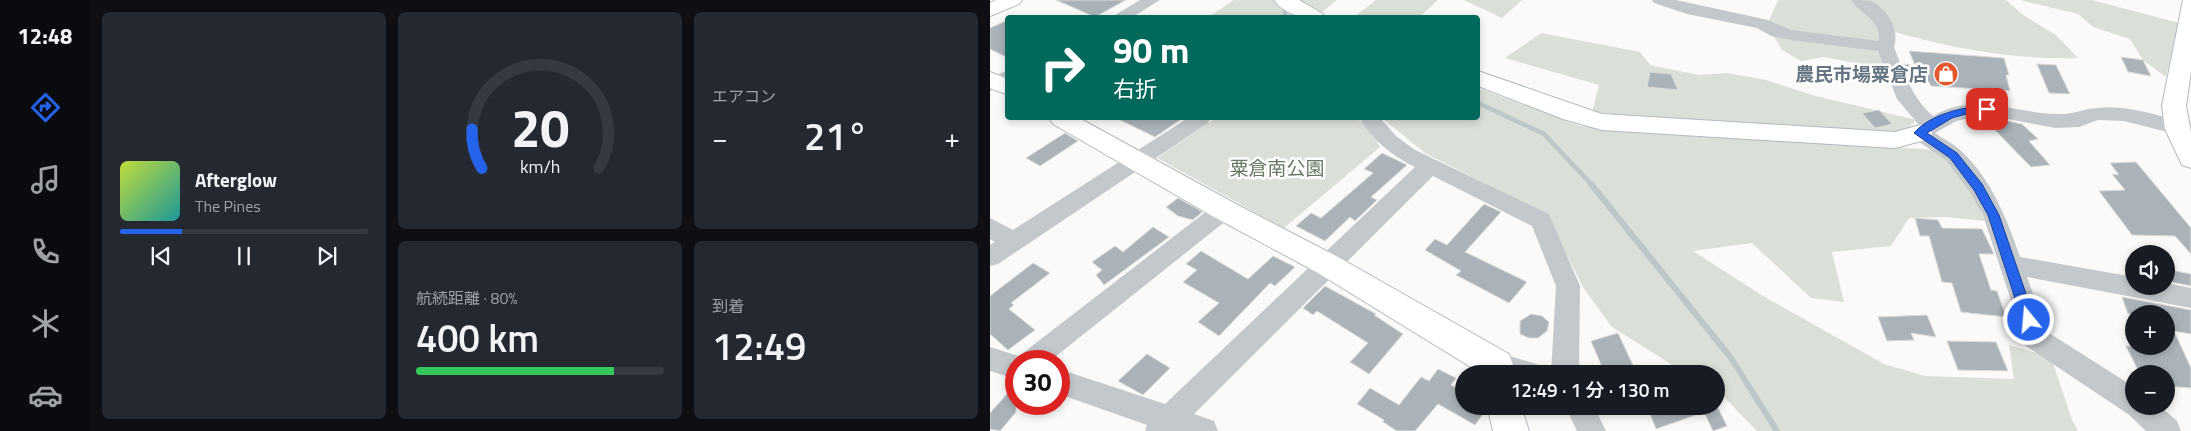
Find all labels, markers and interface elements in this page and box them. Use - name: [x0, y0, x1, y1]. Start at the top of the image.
- text: 12:48: [18, 19, 72, 53]
- text: 90 m: [1113, 23, 1189, 77]
- icon: right: [1030, 35, 1095, 100]
- place label: 農民市場粟倉店: [1795, 59, 1928, 88]
- shop icon: 農民市場粟倉店: [1933, 61, 1959, 87]
- text: 右折: [1113, 72, 1157, 106]
- text: エアコン: [712, 84, 776, 108]
- text: 20: [511, 88, 569, 167]
- pin: [1966, 88, 2008, 130]
- icon: directions: [28, 90, 63, 125]
- icon: arrive: [1973, 95, 2001, 123]
- text: 21°: [804, 107, 868, 165]
- text: −: [712, 116, 728, 159]
- text: +: [944, 116, 960, 159]
- text: km/h: [520, 153, 560, 180]
- park label: 粟倉南公園: [1229, 153, 1325, 182]
- icon: music: [28, 162, 63, 197]
- text: Afterglow: [195, 165, 277, 194]
- text: The Pines: [195, 194, 261, 218]
- icon: phone: [28, 234, 63, 269]
- icon: previous: [147, 242, 175, 270]
- icon: pause: [230, 242, 258, 270]
- icon: next: [313, 242, 341, 270]
- map controls: [2125, 245, 2175, 415]
- button: sound: [2125, 245, 2175, 295]
- text: 航続距離 · 80%: [416, 286, 517, 310]
- position arrow: [2002, 293, 2054, 345]
- text: 到着: [712, 294, 744, 318]
- button: +: [2125, 305, 2175, 355]
- icon: climate: [28, 306, 63, 341]
- text: 400 km: [416, 309, 539, 367]
- text: 12:49: [712, 317, 806, 375]
- speed limit sign: 30: [1005, 350, 1070, 415]
- button: −: [2125, 365, 2175, 415]
- text: 12:49 · 1 分 · 130 m: [1511, 375, 1669, 404]
- icon: car: [28, 378, 63, 413]

